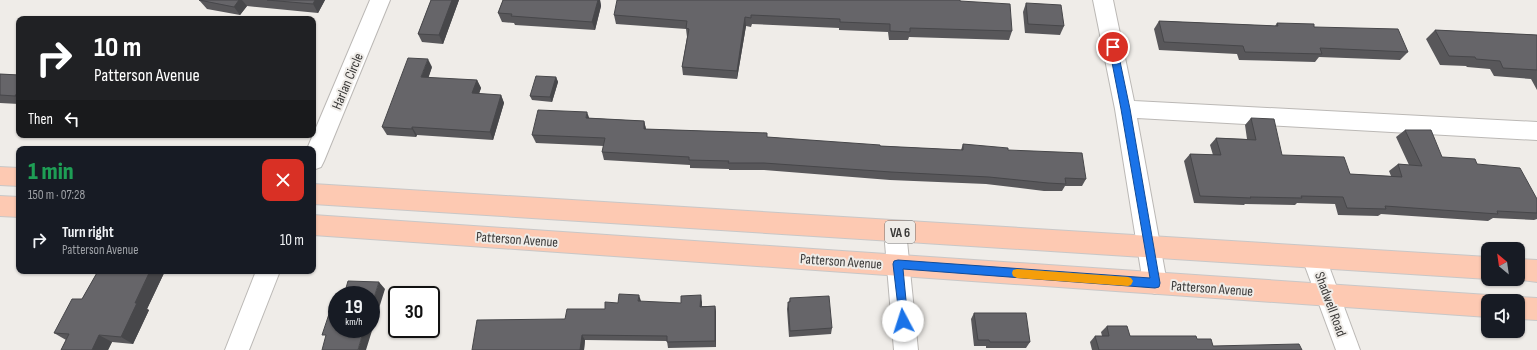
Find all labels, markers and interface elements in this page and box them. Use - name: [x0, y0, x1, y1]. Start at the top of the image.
- pin: [1096, 30, 1130, 64]
- text: 10 m: [94, 31, 141, 64]
- icon: right: [28, 32, 80, 84]
- icon: arrive: [1102, 36, 1124, 58]
- street label: Harlan Circle: [328, 50, 367, 112]
- text: Patterson Avenue: [94, 65, 200, 86]
- icon: left: [61, 108, 83, 130]
- text: Then: [28, 110, 53, 129]
- text: 1 min: [28, 157, 74, 186]
- button: close: [262, 159, 304, 201]
- text: 150 m · 07:28: [28, 187, 85, 203]
- road number: VA 6: [885, 221, 915, 243]
- text: Turn right: [62, 223, 114, 242]
- street label: Patterson Avenue: [475, 228, 559, 251]
- icon: right: [28, 229, 50, 251]
- text: 10 m: [280, 231, 304, 250]
- text: Patterson Avenue: [62, 242, 138, 258]
- north arrow: [1481, 242, 1525, 286]
- map controls: [1481, 242, 1525, 338]
- street label: Patterson Avenue: [799, 250, 883, 273]
- street label: Shadwell Road: [1311, 270, 1350, 339]
- street label: Patterson Avenue: [1170, 277, 1254, 300]
- speed limit sign: 30: [388, 286, 440, 338]
- button: sound: [1481, 294, 1525, 338]
- text: 19: [345, 295, 363, 319]
- position arrow: [882, 300, 924, 342]
- text: km/h: [345, 316, 363, 328]

